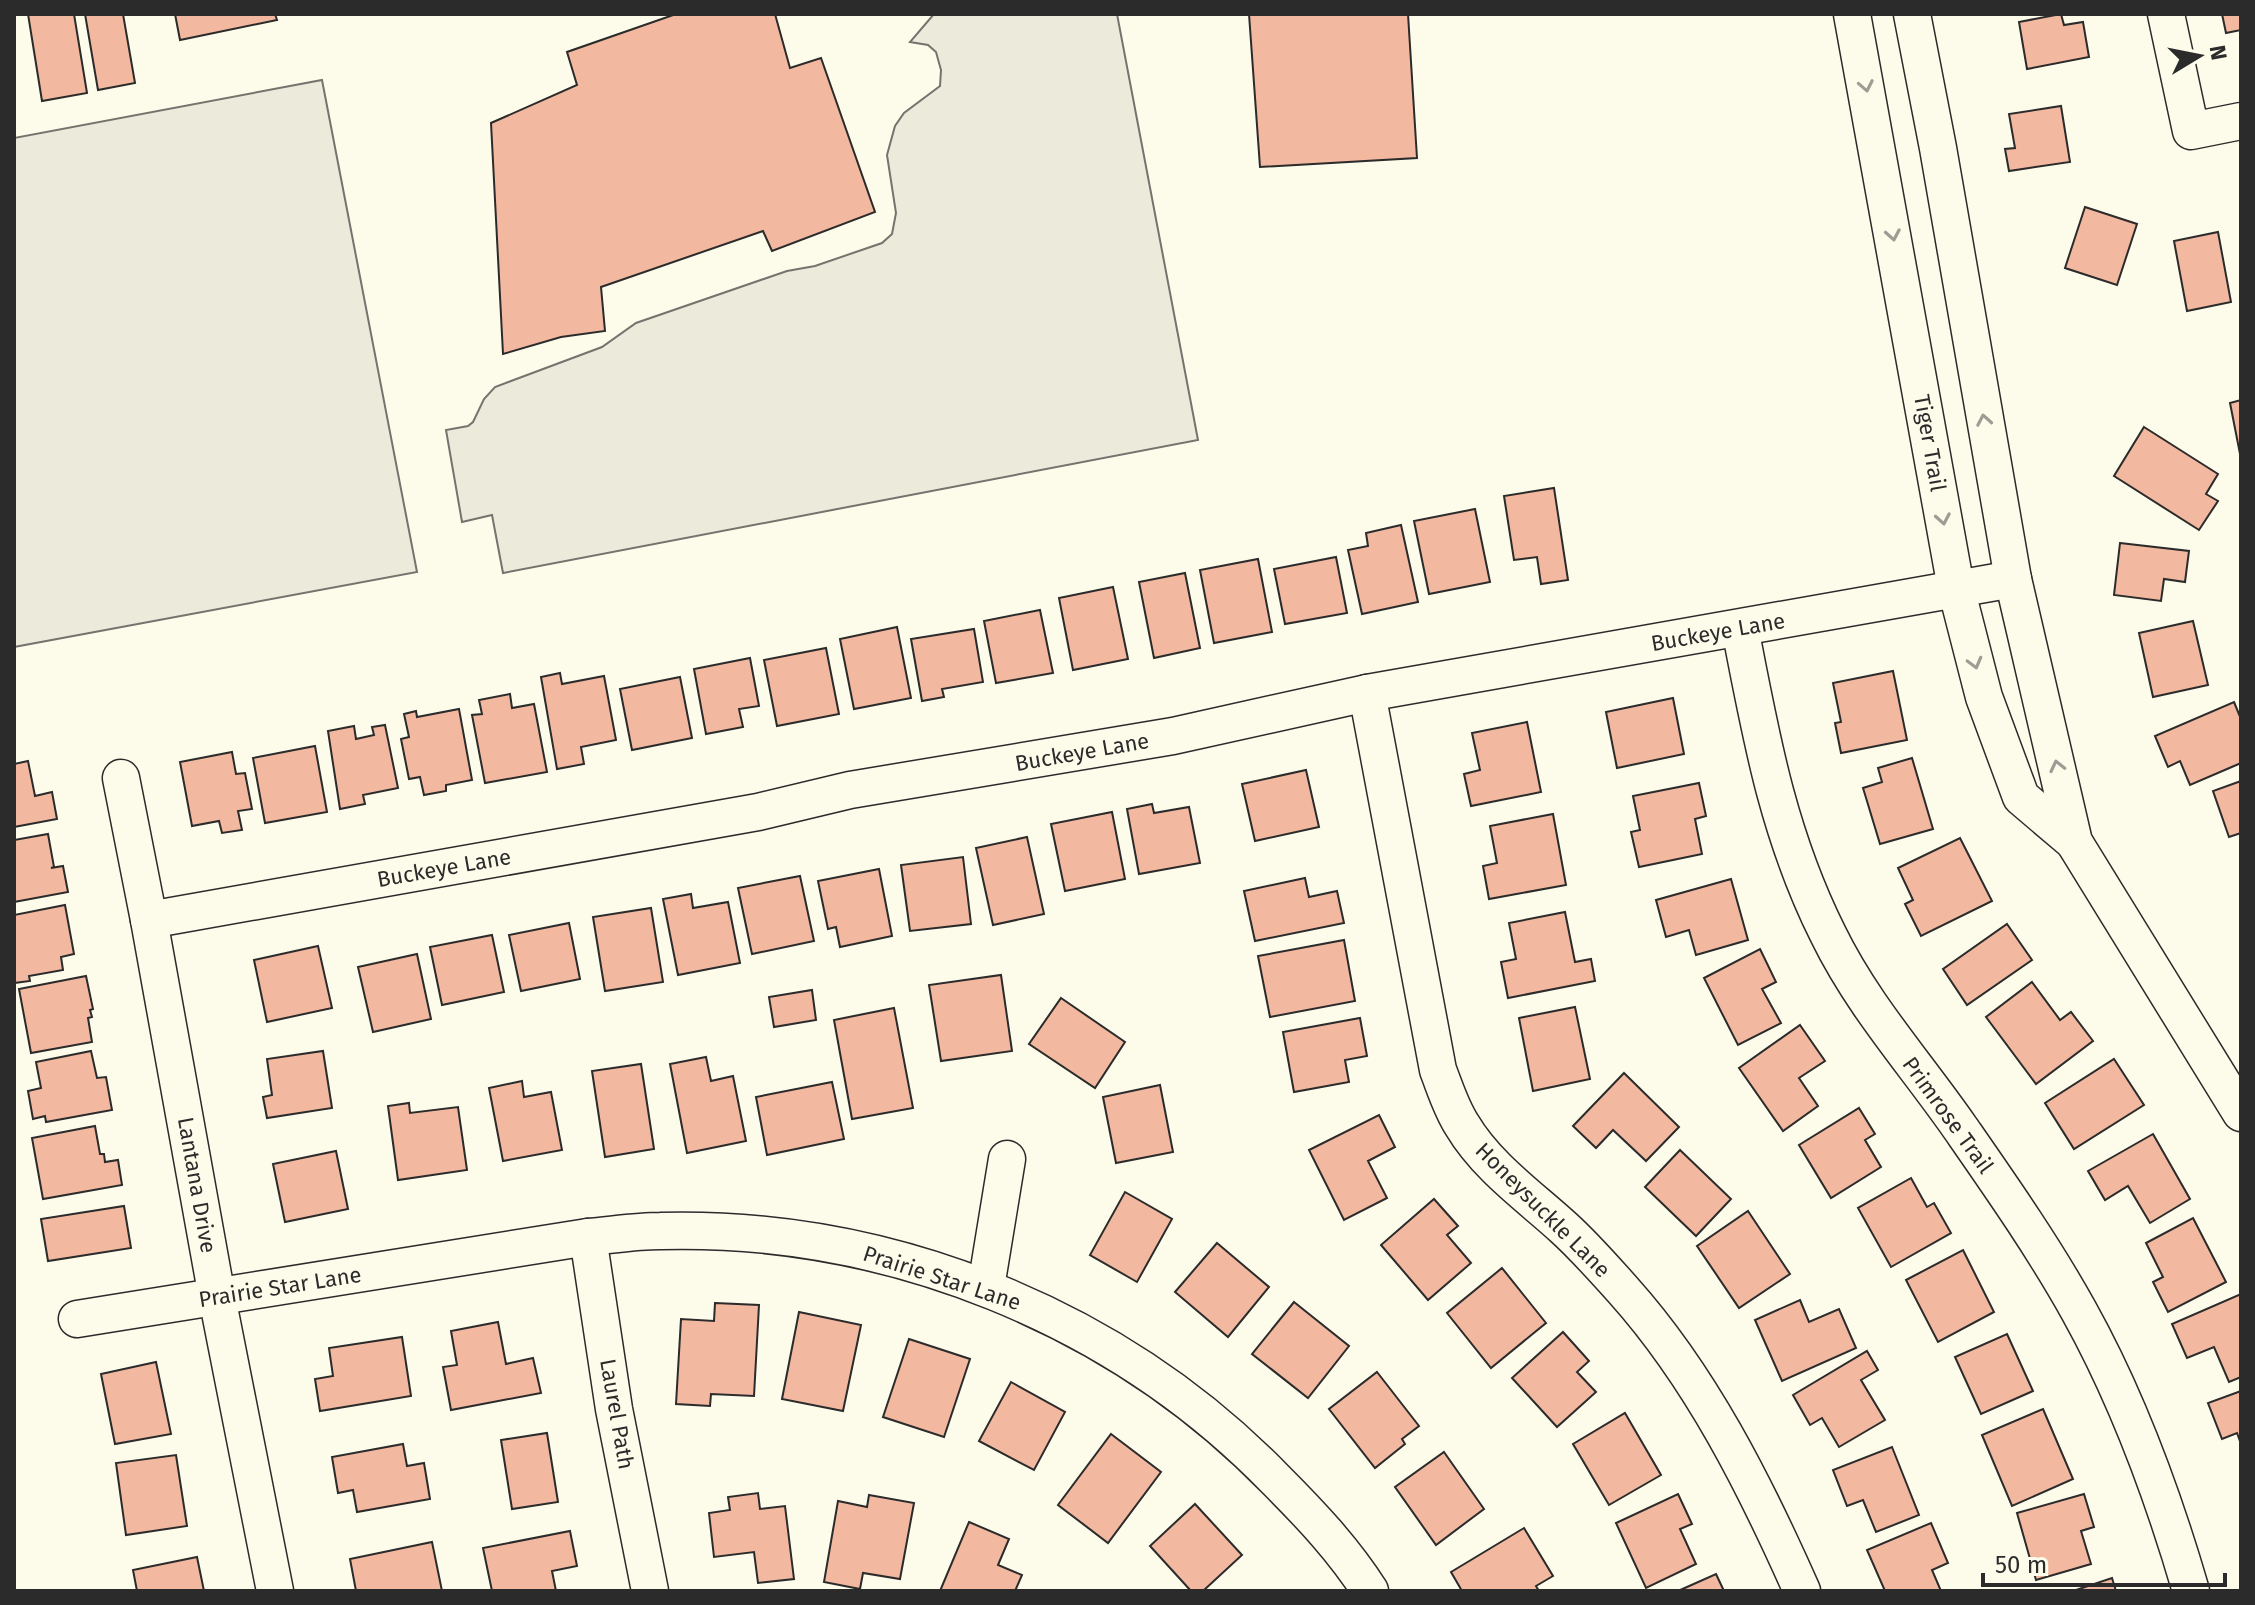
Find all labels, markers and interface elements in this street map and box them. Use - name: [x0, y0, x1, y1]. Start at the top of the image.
- north arrow: [2159, 16, 2239, 96]
- text: N: [2204, 43, 2233, 62]
- one-way arrow: [1857, 80, 1874, 93]
- one-way arrow: [1884, 229, 1901, 242]
- street label: Tiger Trail: [1908, 392, 1952, 494]
- one-way arrow: [1977, 413, 1994, 427]
- one-way arrow: [1934, 512, 1951, 526]
- street label: Buckeye Lane: [1649, 607, 1787, 657]
- one-way arrow: [1966, 656, 1983, 670]
- street label: Buckeye Lane: [1013, 727, 1151, 777]
- one-way arrow: [2049, 760, 2066, 773]
- street label: Buckeye Lane: [375, 843, 513, 893]
- street label: Primrose Trail: [1897, 1051, 1999, 1179]
- street label: Lantana Drive: [172, 1115, 222, 1255]
- street label: Honeysuckle Lane: [1470, 1137, 1616, 1283]
- street label: Prairie Star Lane: [860, 1240, 1024, 1316]
- street label: Prairie Star Lane: [197, 1261, 363, 1313]
- street label: Laurel Path: [594, 1357, 640, 1471]
- scale bar: [1983, 1537, 2225, 1587]
- text: 50 m: [1995, 1551, 2047, 1579]

